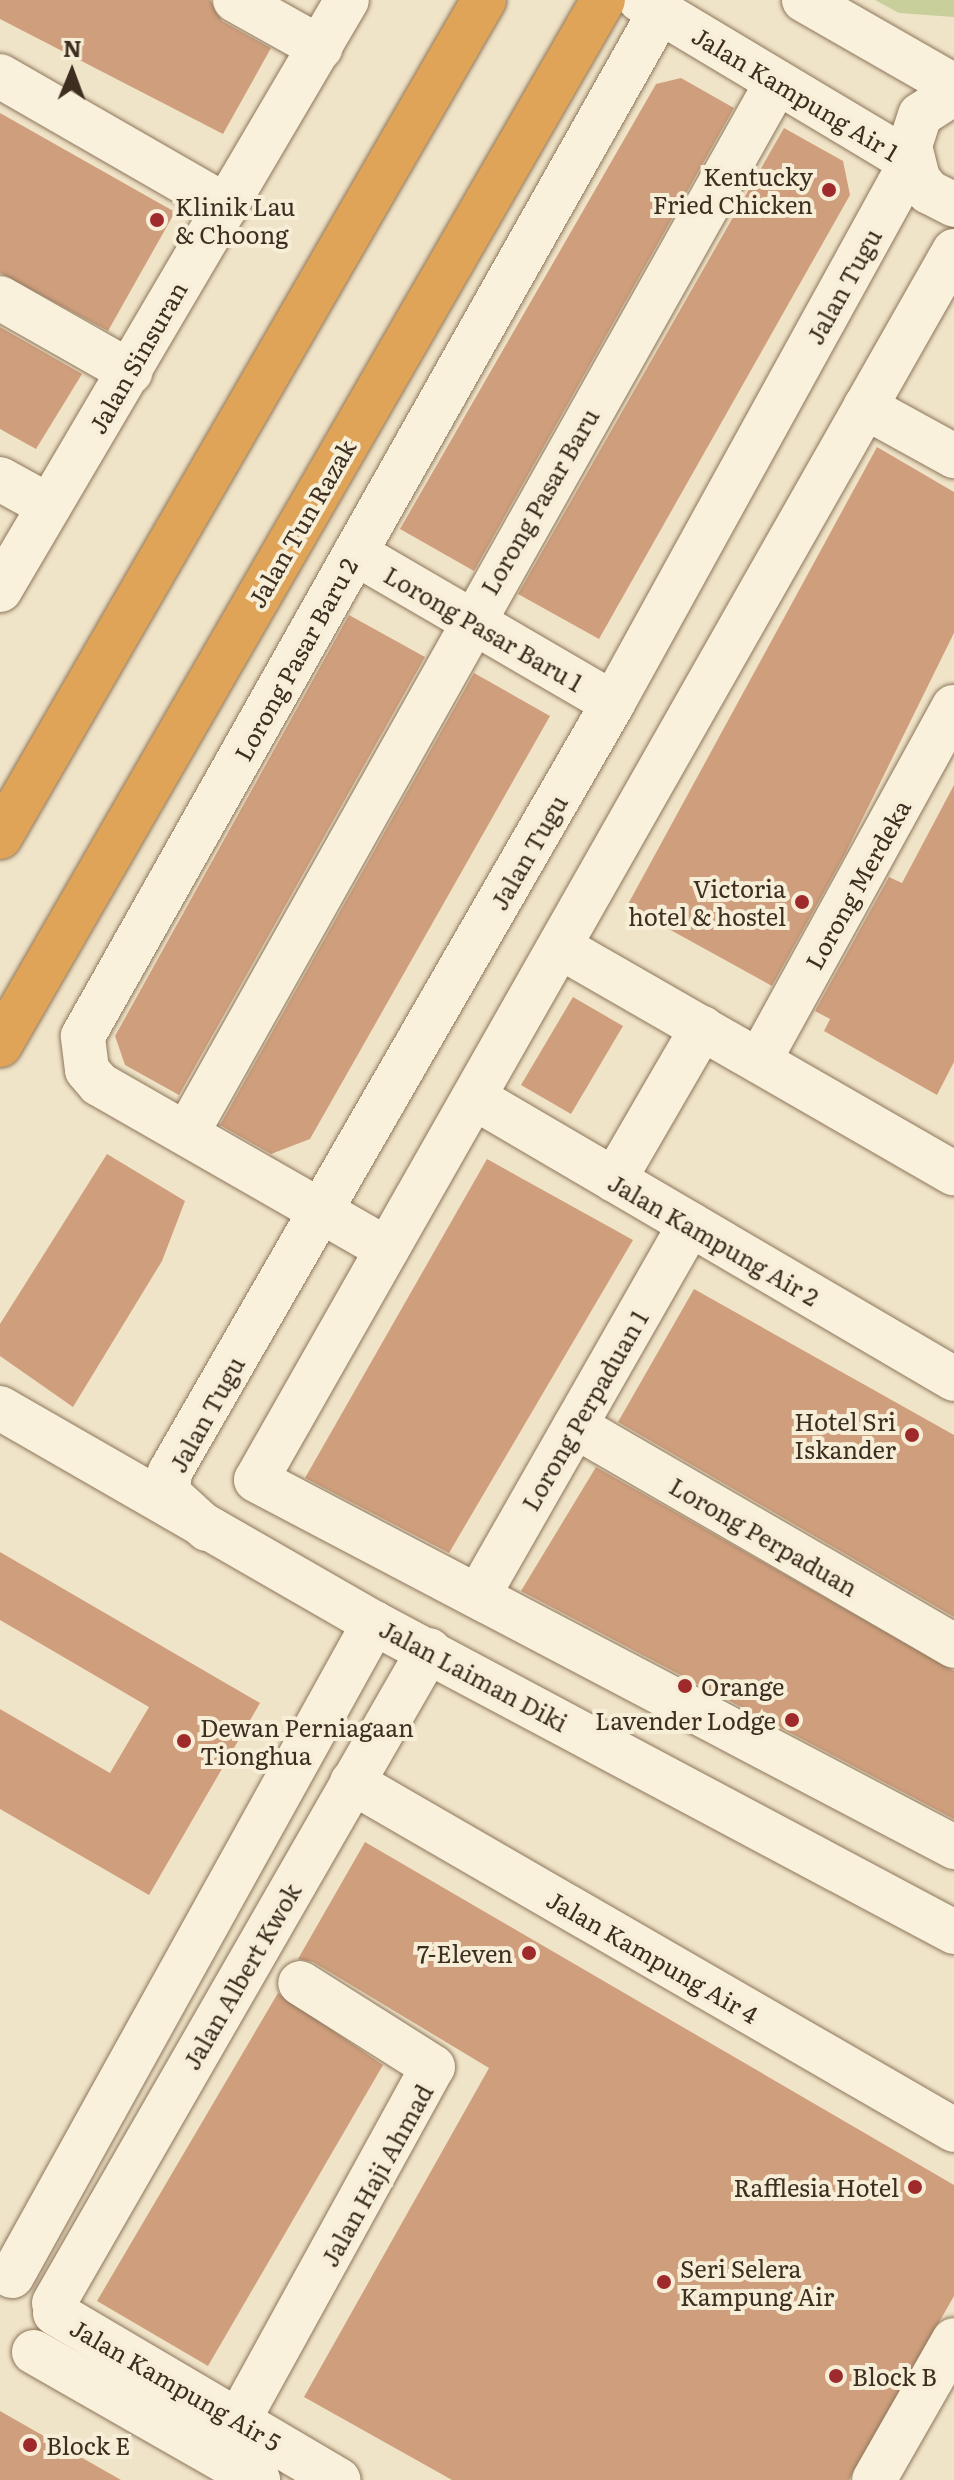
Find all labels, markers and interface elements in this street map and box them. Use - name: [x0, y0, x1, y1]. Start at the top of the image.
- street label: Jalan Kampung Air 1: [688, 20, 904, 166]
- text: N: [63, 31, 82, 64]
- north arrow: [32, 32, 112, 112]
- place label: Kentucky Fried Chicken: [653, 162, 813, 218]
- marker: Kentucky Fried Chicken: [820, 181, 838, 199]
- place label: Klinik Lau & Choong: [175, 192, 295, 248]
- marker: Klinik Lau & Choong: [146, 209, 168, 231]
- street label: Jalan Tugu: [799, 223, 887, 349]
- street label: Jalan Sinsuran: [82, 276, 192, 438]
- street label: Lorong Pasar Baru: [474, 403, 604, 599]
- street label: Jalan Tun Razak: [241, 434, 361, 612]
- street label: Lorong Pasar Baru 2: [227, 553, 363, 765]
- street label: Lorong Pasar Baru 1: [380, 559, 588, 697]
- street label: Jalan Tugu: [484, 789, 572, 915]
- street label: Lorong Merdeka: [799, 794, 915, 974]
- place label: Victoria hotel & hostel: [628, 874, 786, 930]
- marker: Victoria hotel & hostel: [793, 893, 811, 911]
- street label: Jalan Kampung Air 2: [604, 1167, 824, 1311]
- street label: Lorong Perpaduan 1: [515, 1305, 653, 1515]
- street label: Jalan Tugu: [162, 1351, 250, 1477]
- place label: Hotel Sri Iskander: [794, 1407, 896, 1463]
- marker: Hotel Sri Iskander: [903, 1426, 921, 1444]
- street label: Lorong Perpaduan: [665, 1471, 863, 1601]
- street label: Jalan Laiman Diki: [375, 1613, 573, 1737]
- place label: Orange: [701, 1672, 785, 1700]
- marker: Orange: [676, 1677, 694, 1695]
- place label: Lavender Lodge: [595, 1706, 776, 1734]
- marker: Lavender Lodge: [783, 1711, 801, 1729]
- place label: Dewan Perniagaan Tionghua: [200, 1713, 414, 1769]
- marker: Dewan Perniagaan Tionghua: [175, 1732, 193, 1750]
- street label: Jalan Albert Kwok: [176, 1878, 306, 2074]
- street label: Jalan Kampung Air 4: [542, 1884, 764, 2028]
- place label: 7-Eleven: [417, 1939, 513, 1967]
- marker: 7-Eleven: [520, 1944, 538, 1962]
- street label: Jalan Haji Ahmad: [314, 2079, 438, 2271]
- place label: Rafflesia Hotel: [733, 2173, 899, 2201]
- marker: Rafflesia Hotel: [906, 2178, 924, 2196]
- place label: Seri Selera Kampung Air: [680, 2254, 834, 2310]
- marker: Seri Selera Kampung Air: [655, 2273, 673, 2291]
- street label: Jalan Kampung Air 5: [66, 2312, 286, 2456]
- place label: Block B: [852, 2362, 937, 2390]
- marker: Block B: [827, 2367, 845, 2385]
- place label: Block E: [46, 2431, 130, 2459]
- marker: Block E: [21, 2436, 39, 2454]

